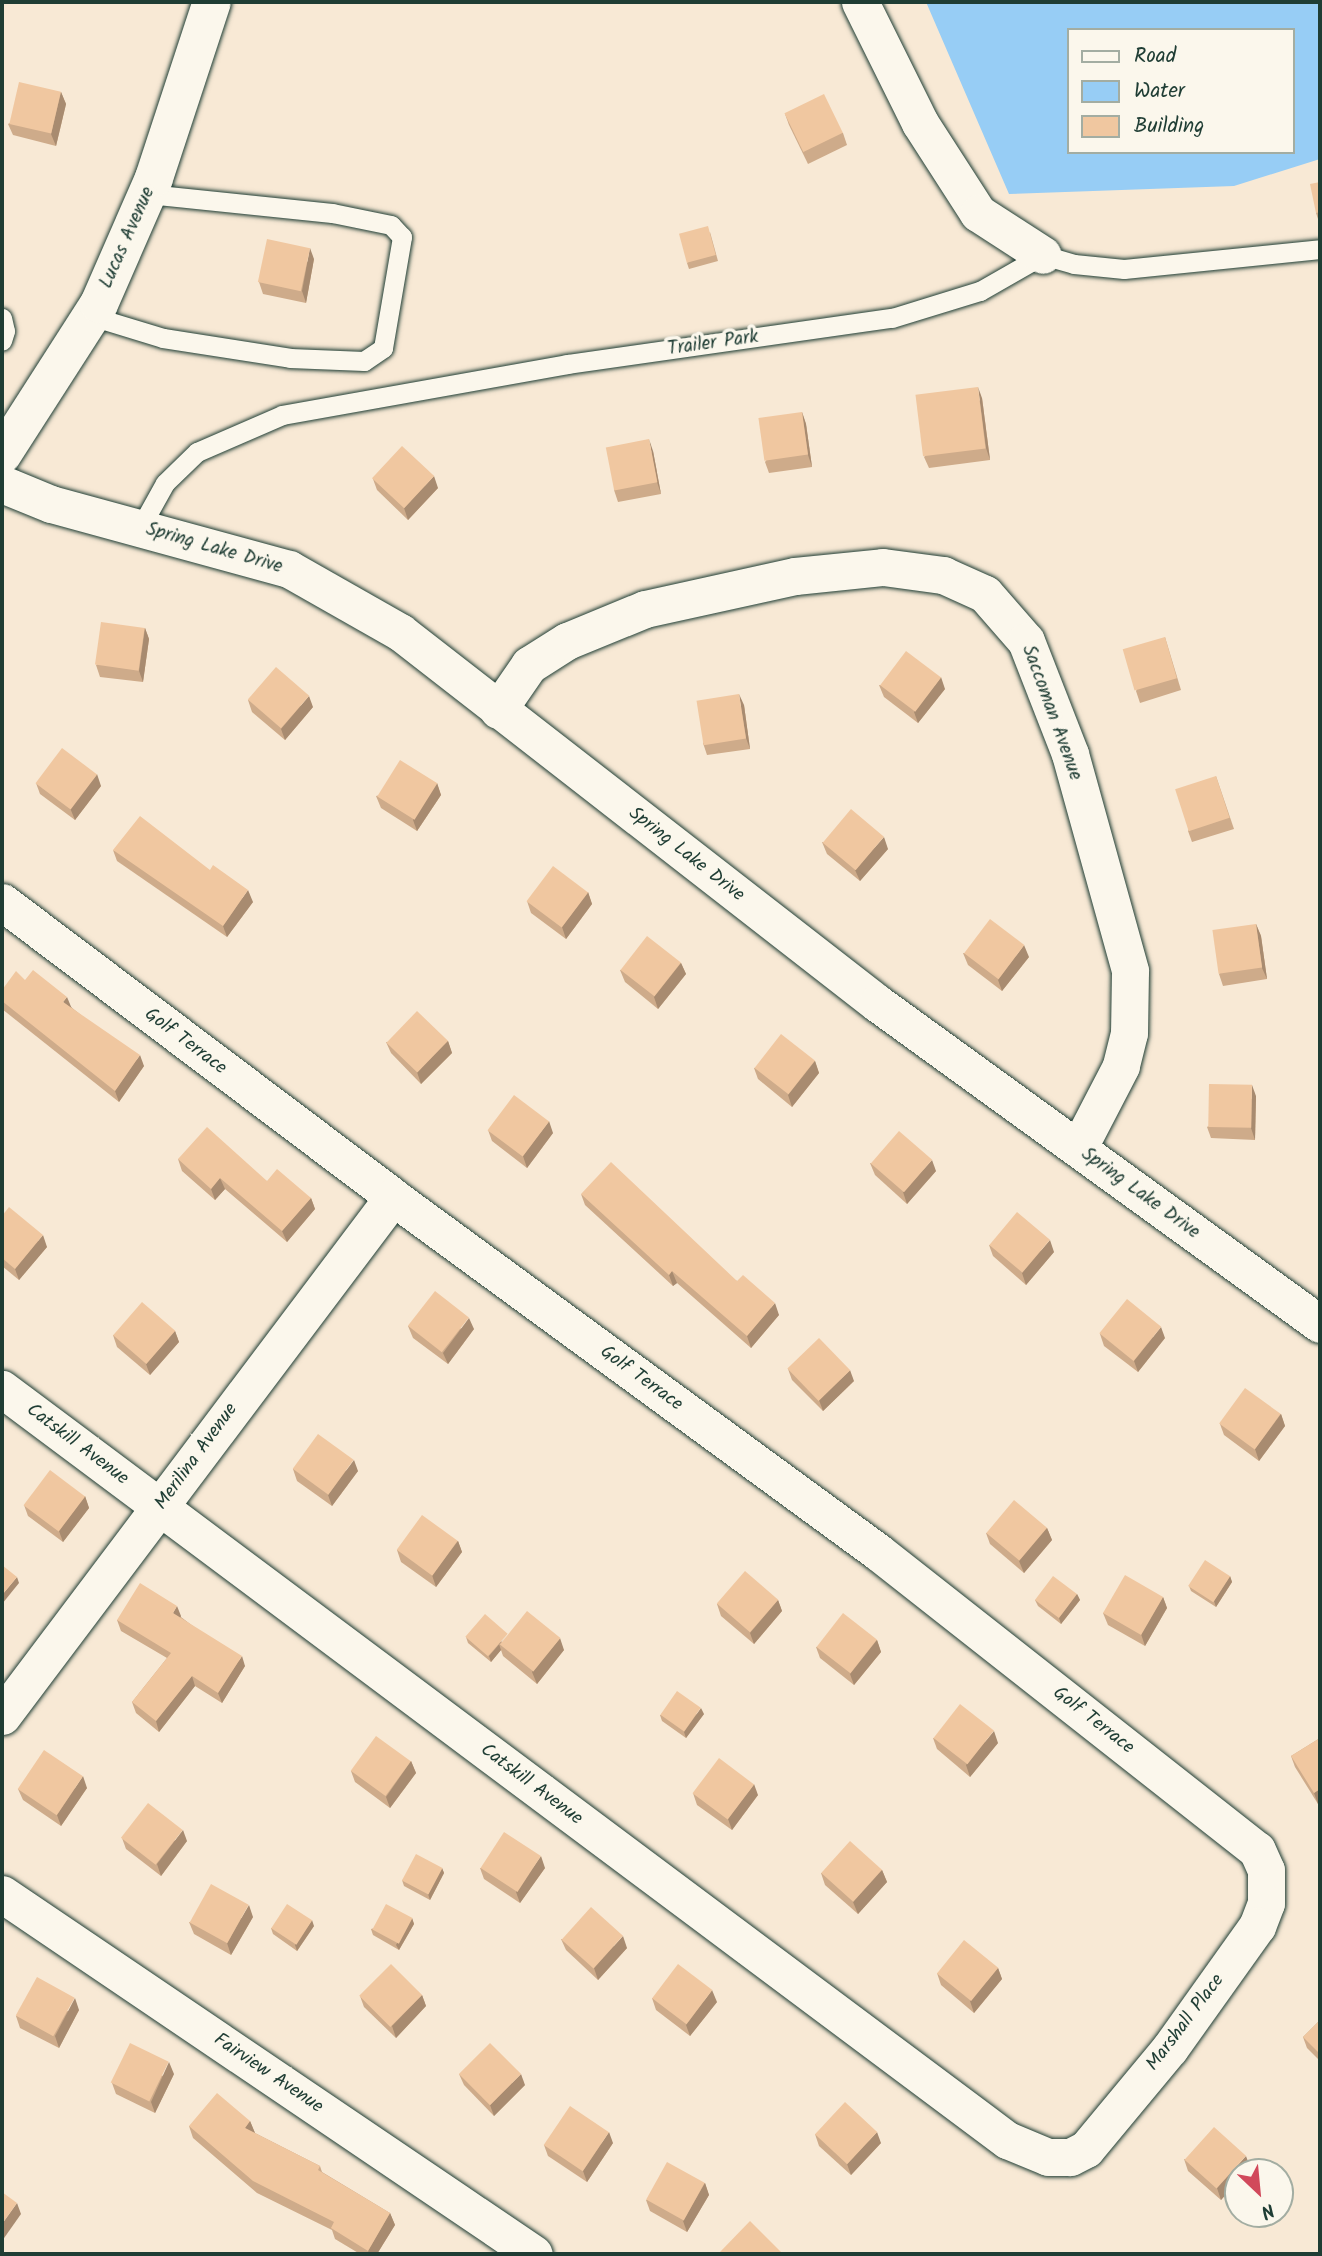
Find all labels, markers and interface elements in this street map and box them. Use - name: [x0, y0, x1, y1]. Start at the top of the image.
- legend: [1066, 28, 1294, 154]
- text: Road: [1134, 40, 1176, 73]
- text: Water: [1134, 75, 1185, 108]
- text: Building: [1134, 110, 1204, 143]
- street label: Lucas Avenue: [96, 184, 160, 292]
- street label: Trailer Park: [666, 326, 760, 362]
- street label: Spring Lake Drive: [143, 519, 285, 579]
- street label: Saccoman Avenue: [1016, 642, 1086, 784]
- street label: Spring Lake Drive: [624, 803, 748, 907]
- street label: Golf Terrace: [139, 1004, 231, 1080]
- street label: Spring Lake Drive: [1076, 1143, 1204, 1245]
- street label: Golf Terrace: [595, 1341, 687, 1417]
- street label: Catskill Avenue: [21, 1399, 133, 1491]
- street label: Merilina Avenue: [151, 1399, 243, 1515]
- street label: Golf Terrace: [1048, 1682, 1138, 1760]
- street label: Catskill Avenue: [475, 1739, 587, 1831]
- street label: Marshall Place: [1142, 1970, 1230, 2076]
- street label: Fairview Avenue: [209, 2029, 327, 2119]
- north arrow: [1224, 2158, 1294, 2228]
- text: N: [1255, 2194, 1279, 2226]

